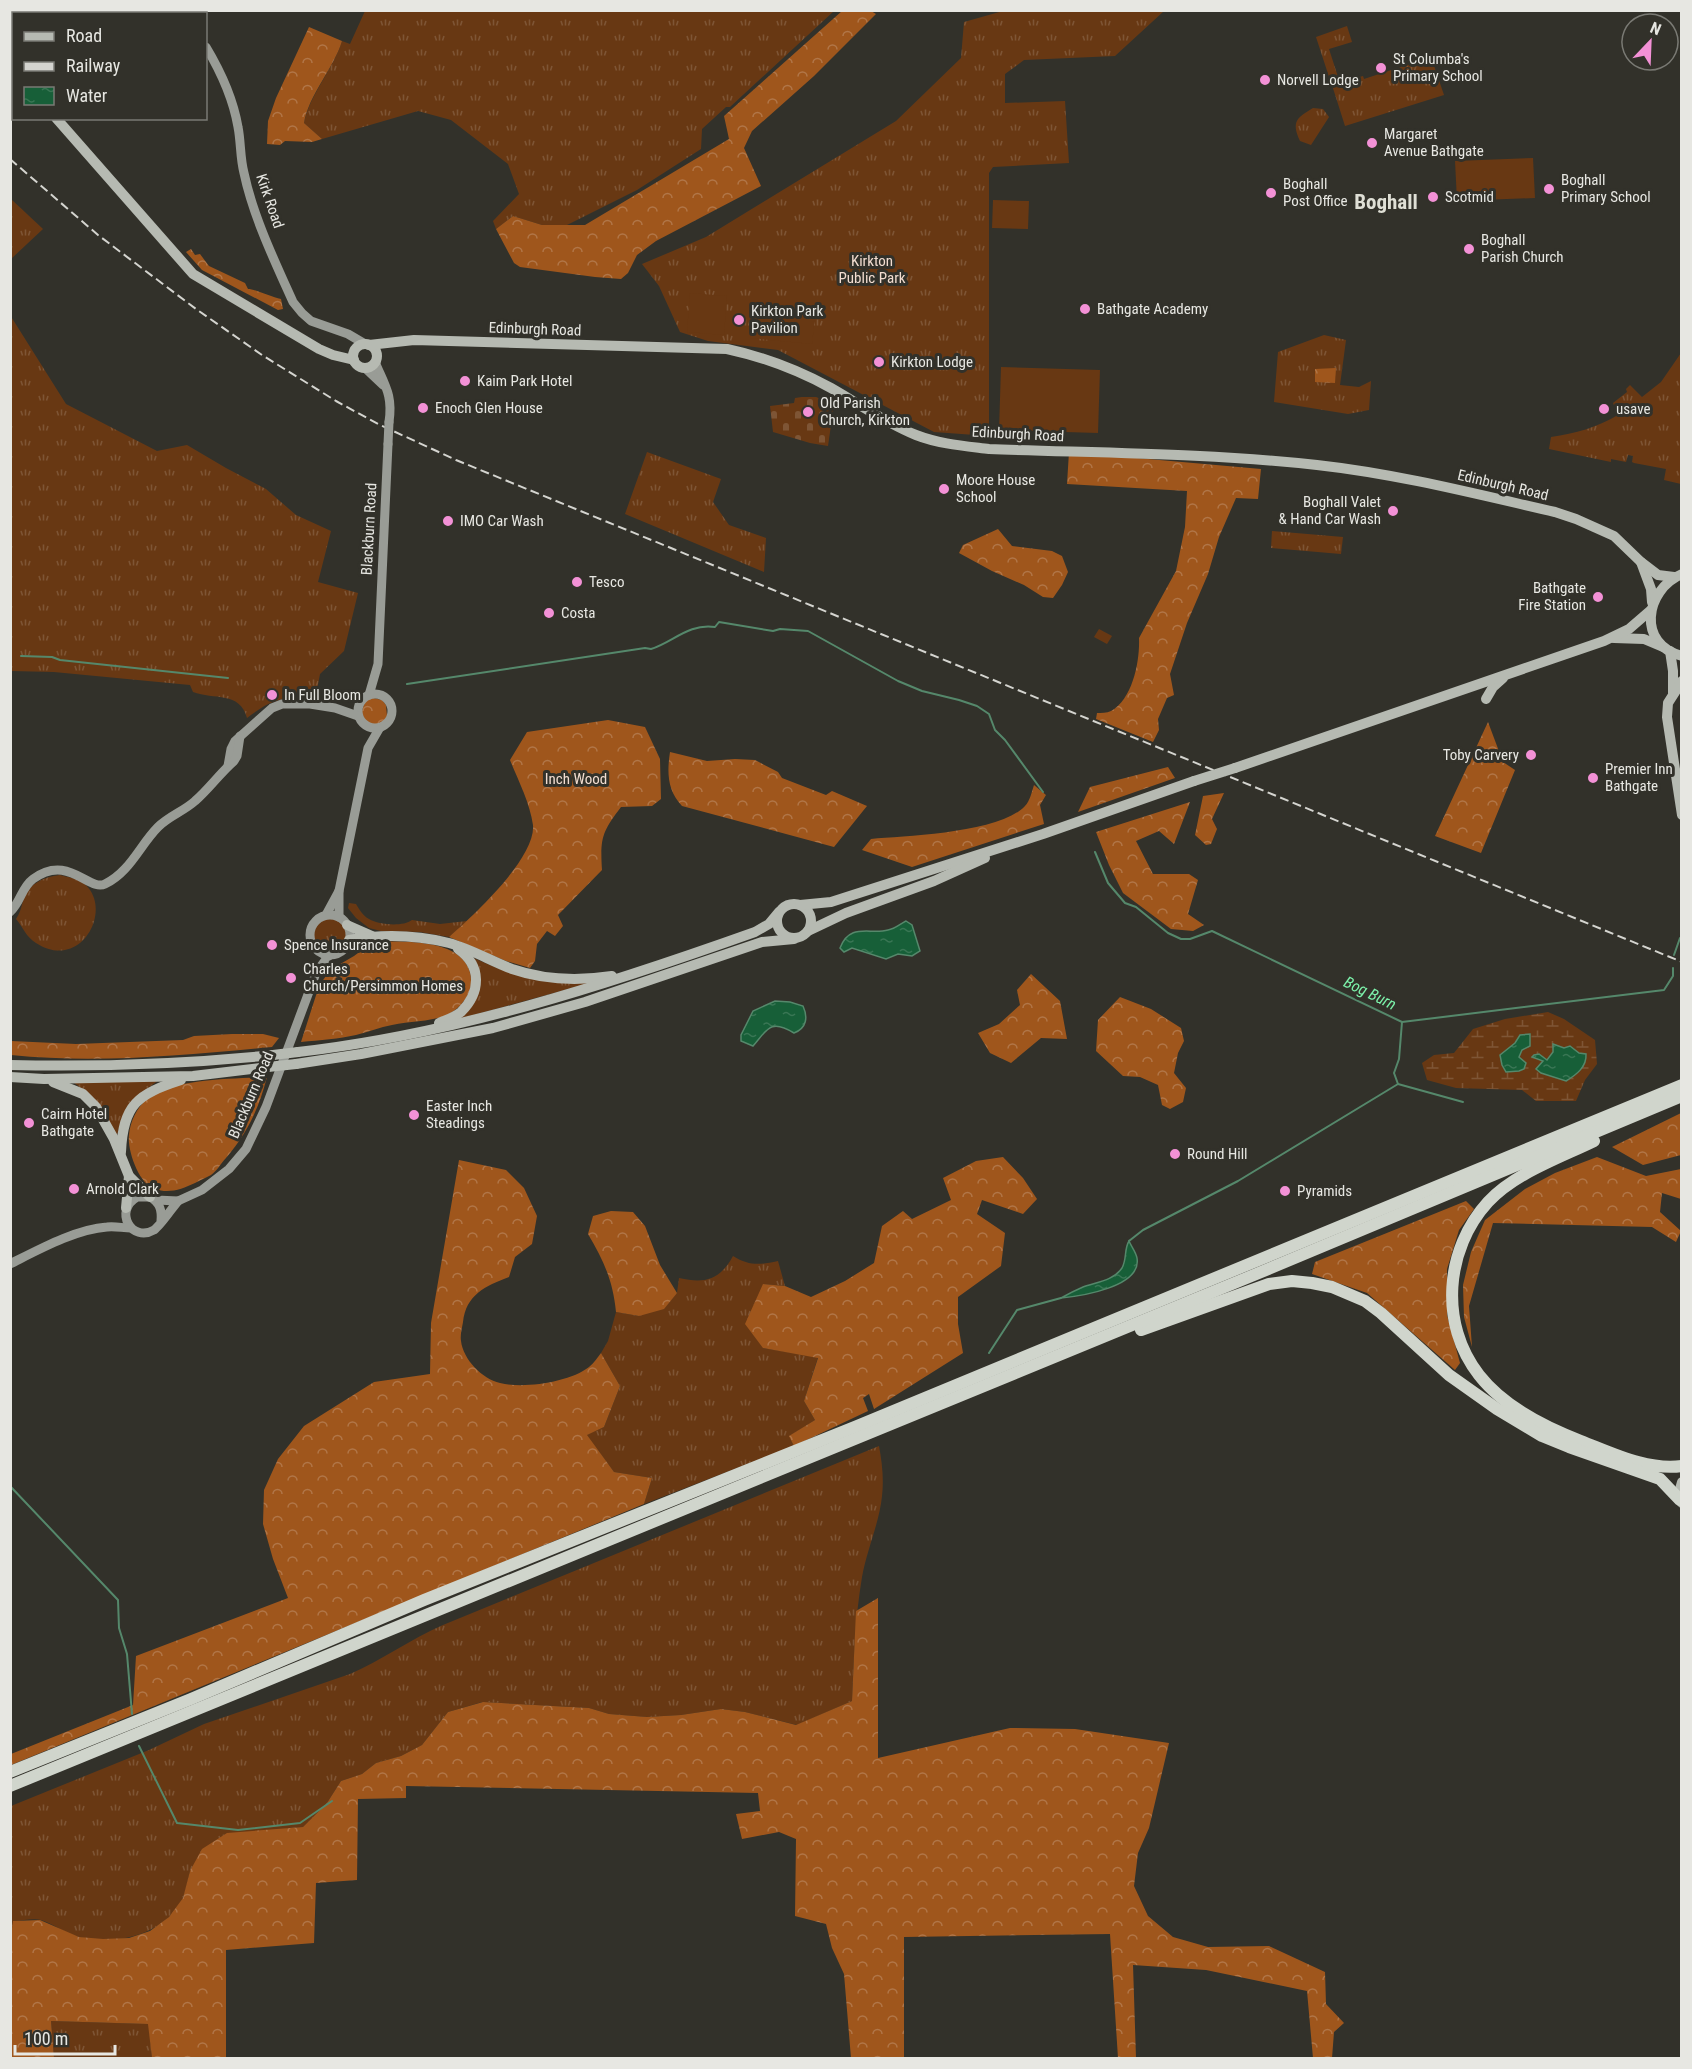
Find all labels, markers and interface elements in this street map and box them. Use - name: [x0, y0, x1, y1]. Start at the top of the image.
- legend: [12, 12, 207, 120]
- north arrow: [1620, 12, 1680, 72]
- text: N: [1647, 18, 1664, 39]
- text: Road: [66, 25, 102, 46]
- place label: St Columba's Primary School: [1393, 50, 1483, 85]
- text: Railway: [66, 55, 121, 76]
- marker: St Columba's Primary School: [1374, 61, 1388, 75]
- place label: Norvell Lodge: [1277, 71, 1359, 89]
- marker: Norvell Lodge: [1258, 73, 1272, 87]
- text: Water: [66, 85, 108, 106]
- place label: Margaret Avenue Bathgate: [1384, 125, 1484, 160]
- marker: Margaret Avenue Bathgate: [1365, 136, 1379, 150]
- street label: Kirk Road: [252, 171, 288, 231]
- place label: Boghall Primary School: [1561, 171, 1651, 206]
- place label: Boghall Post Office: [1283, 175, 1348, 210]
- marker: Boghall Primary School: [1542, 182, 1556, 196]
- marker: Boghall Post Office: [1264, 186, 1278, 200]
- place label: Scotmid: [1445, 188, 1494, 206]
- district label: Boghall: [1354, 190, 1418, 214]
- marker: Scotmid: [1426, 190, 1440, 204]
- place label: Boghall Parish Church: [1481, 231, 1564, 266]
- marker: Boghall Parish Church: [1462, 242, 1476, 256]
- park label: Kirkton Public Park: [839, 252, 906, 287]
- place label: Bathgate Academy: [1097, 300, 1208, 318]
- place label: Kirkton Park Pavilion: [751, 302, 823, 337]
- marker: Bathgate Academy: [1078, 302, 1092, 316]
- marker: Kirkton Park Pavilion: [732, 313, 746, 327]
- street label: Edinburgh Road: [488, 318, 582, 340]
- place label: Kirkton Lodge: [891, 353, 973, 371]
- marker: Kirkton Lodge: [872, 355, 886, 369]
- place label: Kaim Park Hotel: [477, 372, 572, 390]
- marker: Kaim Park Hotel: [458, 374, 472, 388]
- place label: Old Parish Church, Kirkton: [820, 394, 910, 429]
- place label: Enoch Glen House: [435, 399, 543, 417]
- place label: usave: [1616, 400, 1651, 418]
- marker: Enoch Glen House: [416, 401, 430, 415]
- marker: usave: [1597, 402, 1611, 416]
- marker: Old Parish Church, Kirkton: [801, 405, 815, 419]
- street label: Edinburgh Road: [971, 423, 1065, 445]
- street label: Edinburgh Road: [1456, 466, 1550, 504]
- place label: Moore House School: [956, 471, 1035, 506]
- street label: Blackburn Road: [358, 482, 380, 576]
- marker: Moore House School: [937, 482, 951, 496]
- place label: Boghall Valet & Hand Car Wash: [1279, 493, 1381, 528]
- marker: Boghall Valet & Hand Car Wash: [1386, 504, 1400, 518]
- place label: IMO Car Wash: [460, 512, 544, 530]
- marker: IMO Car Wash: [441, 514, 455, 528]
- place label: Tesco: [589, 573, 624, 591]
- marker: Tesco: [570, 575, 584, 589]
- place label: Bathgate Fire Station: [1518, 579, 1586, 614]
- marker: Bathgate Fire Station: [1591, 590, 1605, 604]
- place label: Costa: [561, 604, 596, 622]
- marker: Costa: [542, 606, 556, 620]
- place label: In Full Bloom: [284, 686, 361, 704]
- marker: In Full Bloom: [265, 688, 279, 702]
- place label: Toby Carvery: [1443, 746, 1519, 764]
- marker: Toby Carvery: [1524, 748, 1538, 762]
- place label: Premier Inn Bathgate: [1605, 760, 1673, 795]
- park label: Inch Wood: [545, 770, 607, 788]
- marker: Premier Inn Bathgate: [1586, 771, 1600, 785]
- place label: Spence Insurance: [284, 936, 389, 954]
- marker: Spence Insurance: [265, 938, 279, 952]
- place label: Charles Church/Persimmon Homes: [303, 960, 463, 995]
- marker: Charles Church/Persimmon Homes: [284, 971, 298, 985]
- water label: Bog Burn: [1341, 972, 1399, 1014]
- street label: Blackburn Road: [225, 1049, 277, 1141]
- place label: Easter Inch Steadings: [426, 1097, 492, 1132]
- place label: Cairn Hotel Bathgate: [41, 1105, 107, 1140]
- marker: Easter Inch Steadings: [407, 1108, 421, 1122]
- marker: Cairn Hotel Bathgate: [22, 1116, 36, 1130]
- place label: Round Hill: [1187, 1145, 1248, 1163]
- marker: Round Hill: [1168, 1147, 1182, 1161]
- place label: Arnold Clark: [86, 1180, 159, 1198]
- marker: Arnold Clark: [67, 1182, 81, 1196]
- place label: Pyramids: [1297, 1182, 1352, 1200]
- marker: Pyramids: [1278, 1184, 1292, 1198]
- scale bar: [15, 2018, 116, 2056]
- text: 100 m: [24, 2028, 68, 2049]

